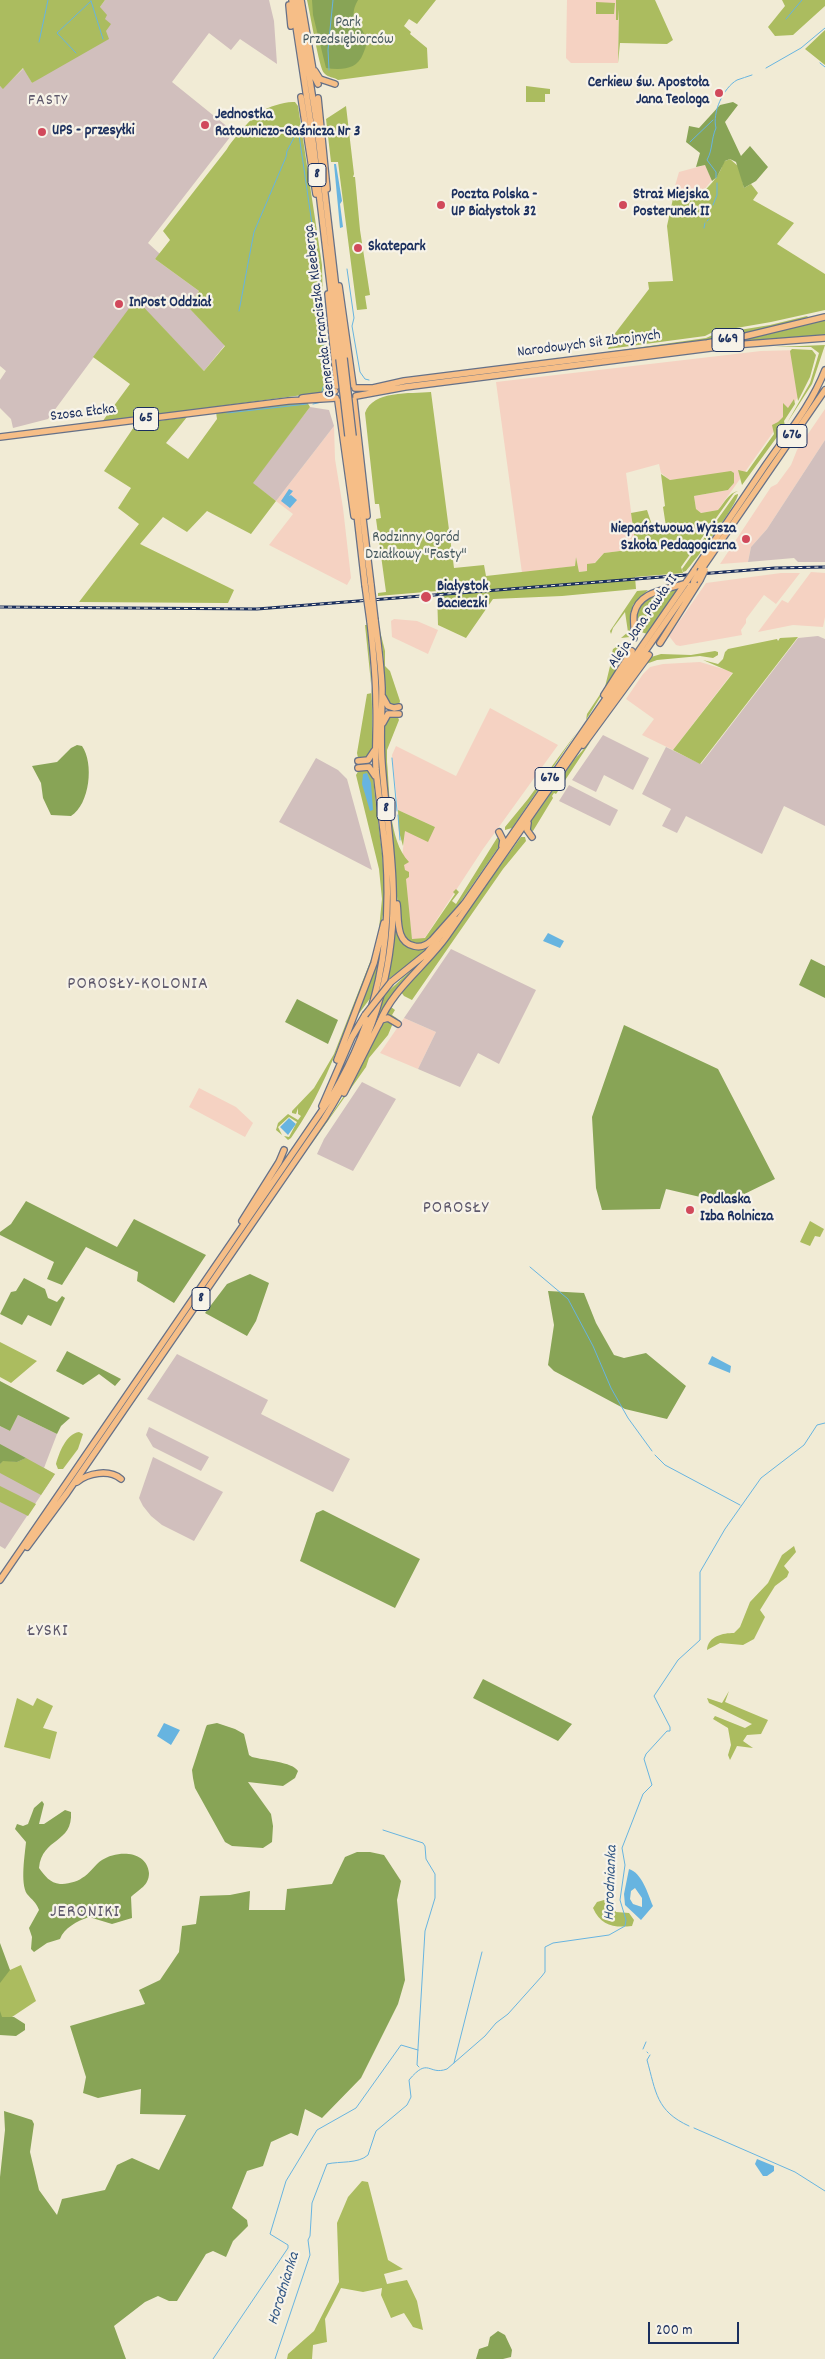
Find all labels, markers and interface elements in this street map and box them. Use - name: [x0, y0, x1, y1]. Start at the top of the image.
- park label: Park Przedsiębiorców: [302, 15, 394, 50]
- place label: Cerkiew św. Apostoła Jana Teologa: [588, 75, 709, 110]
- marker: Cerkiew św. Apostoła Jana Teologa: [713, 87, 725, 99]
- district label: FASTY: [27, 92, 69, 112]
- place label: Jednostka Ratowniczo-Gaśnicza Nr 3: [215, 107, 360, 142]
- marker: Jednostka Ratowniczo-Gaśnicza Nr 3: [199, 119, 211, 131]
- place label: UPS - przesyłki: [52, 123, 135, 141]
- marker: UPS - przesyłki: [36, 126, 48, 138]
- road number: 8: [308, 164, 326, 186]
- place label: Poczta Polska - UP Białystok 32: [451, 187, 537, 222]
- place label: Straż Miejska Posterunek II: [633, 187, 709, 222]
- marker: Poczta Polska - UP Białystok 32: [435, 199, 447, 211]
- marker: Straż Miejska Posterunek II: [617, 199, 629, 211]
- street label: Generała Franciszka Kleeberga: [301, 223, 341, 399]
- place label: Skatepark: [368, 239, 426, 257]
- marker: Skatepark: [352, 242, 364, 254]
- place label: InPost Oddział: [129, 295, 211, 313]
- marker: InPost Oddział: [113, 298, 125, 310]
- street label: Narodowych Sił Zbrojnych: [516, 327, 662, 363]
- road number: 669: [712, 328, 744, 352]
- street label: Szosa Ełcka: [49, 401, 117, 427]
- road number: 65: [134, 408, 158, 430]
- road number: 676: [777, 424, 807, 448]
- place label: Niepaństwowa Wyższa Szkoła Pedagogiczna: [611, 521, 736, 556]
- park label: Rodzinny Ogród Działkowy "Fasty": [365, 530, 467, 565]
- marker: Niepaństwowa Wyższa Szkoła Pedagogiczna: [740, 533, 752, 545]
- street label: Aleja Jana Pawła II: [605, 572, 683, 672]
- place label: Białystok Bacieczki: [437, 579, 488, 614]
- marker: Białystok Bacieczki: [419, 590, 433, 604]
- road number: 676: [535, 768, 565, 791]
- road number: 8: [377, 798, 395, 821]
- district label: POROSŁY-KOLONIA: [65, 975, 211, 997]
- place label: Podlaska Izba Rolnicza: [700, 1192, 773, 1227]
- district label: POROSŁY: [422, 1199, 490, 1221]
- marker: Podlaska Izba Rolnicza: [684, 1204, 696, 1216]
- road number: 8: [192, 1288, 210, 1310]
- district label: ŁYSKI: [27, 1622, 69, 1644]
- water label: Horodnianka: [601, 1845, 623, 1921]
- district label: JERONIKI: [49, 1903, 121, 1925]
- water label: Horodnianka: [265, 2250, 305, 2328]
- scale bar: [650, 2312, 741, 2344]
- text: 200 m: [656, 2320, 693, 2342]

